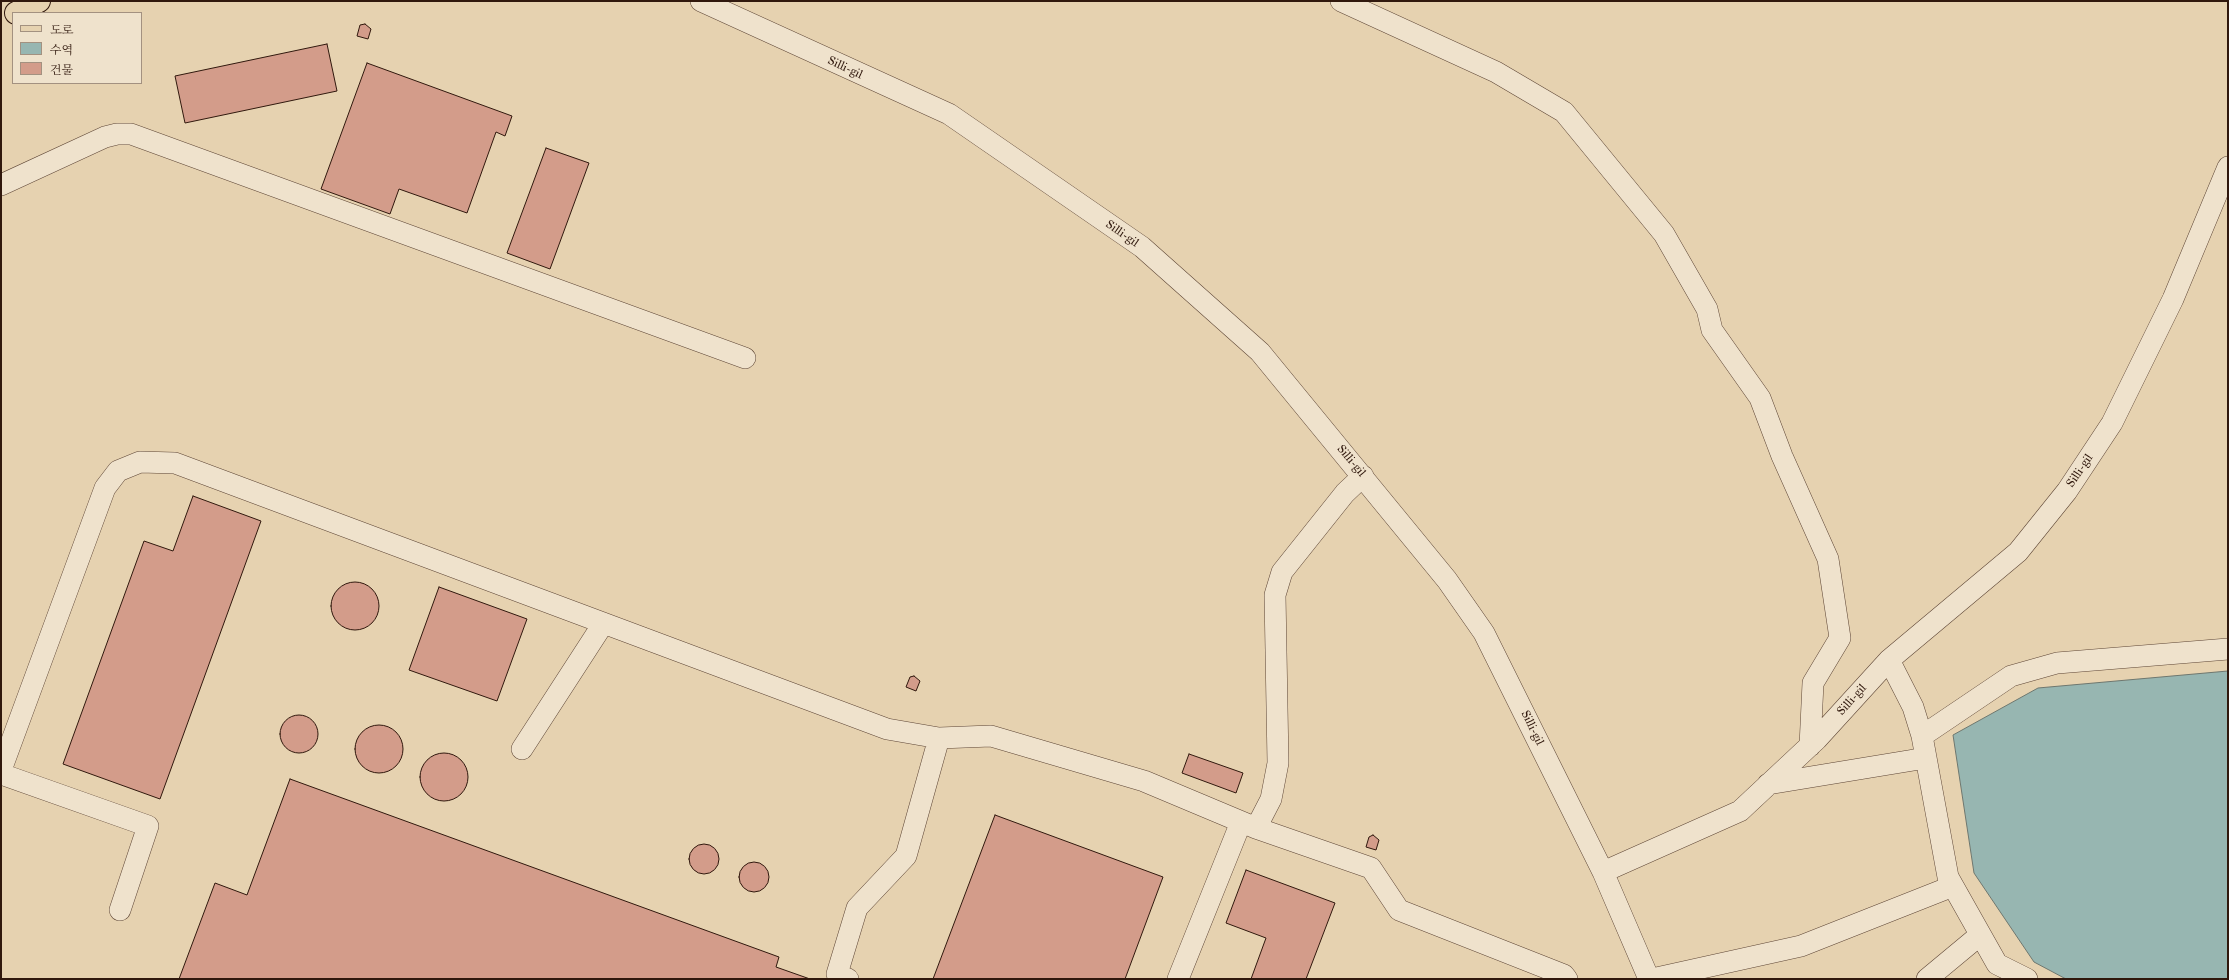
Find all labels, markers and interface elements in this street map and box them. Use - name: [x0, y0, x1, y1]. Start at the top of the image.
- legend: [12, 12, 142, 84]
- text: 도로: [50, 23, 73, 37]
- text: 수역: [50, 43, 73, 57]
- street label: Silli-gil: [825, 54, 865, 82]
- text: 건물: [50, 63, 73, 77]
- street label: Silli-gil: [1103, 217, 1141, 251]
- street label: Silli-gil: [1334, 442, 1368, 480]
- street label: Silli-gil: [2064, 452, 2096, 490]
- street label: Silli-gil: [1834, 681, 1870, 719]
- street label: Silli-gil: [1517, 708, 1547, 748]

